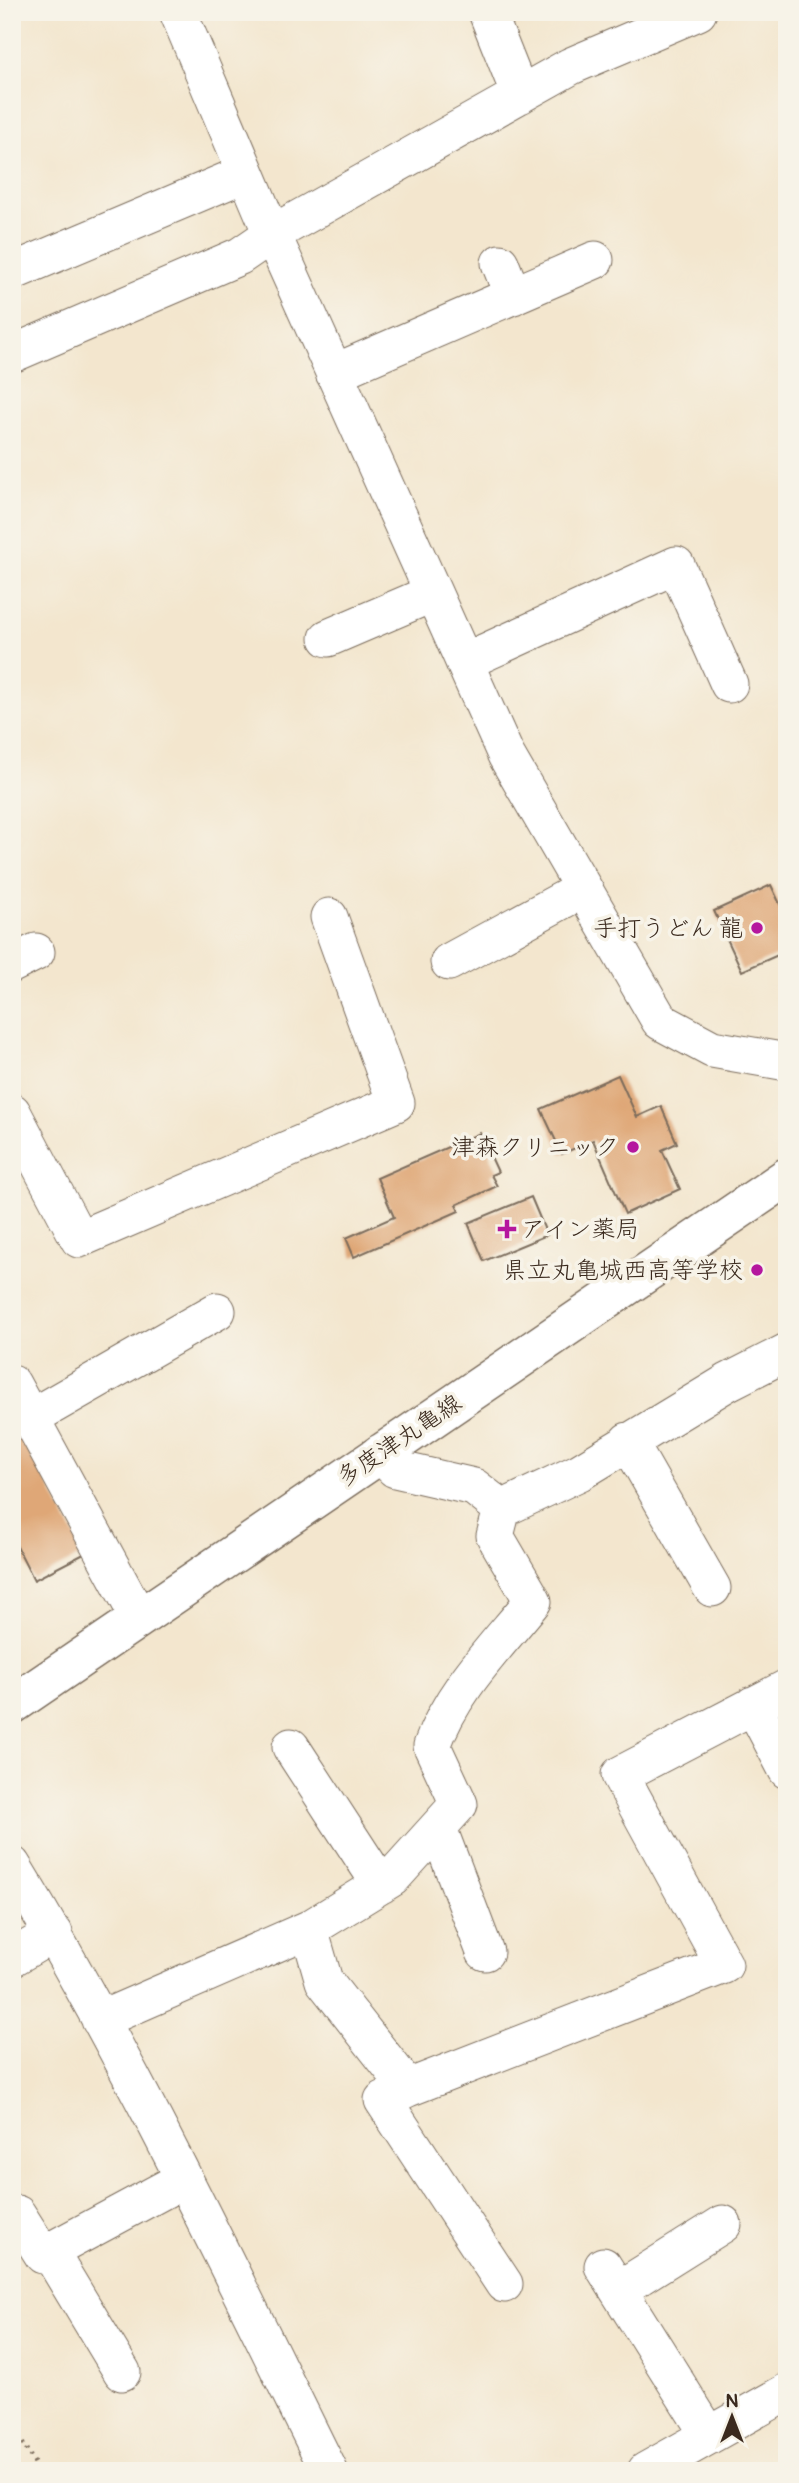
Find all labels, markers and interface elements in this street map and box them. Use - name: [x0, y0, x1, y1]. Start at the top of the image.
- place label: 手打うどん 龍: [593, 914, 743, 943]
- marker: 手打うどん 龍: [749, 920, 765, 936]
- place label: 津森クリニック: [451, 1133, 619, 1162]
- marker: 津森クリニック: [625, 1139, 641, 1155]
- place label: アイン薬局: [521, 1215, 640, 1244]
- marker: アイン薬局: [499, 1221, 515, 1237]
- place label: 県立丸亀城西高等学校: [503, 1256, 743, 1285]
- marker: 県立丸亀城西高等学校: [749, 1262, 765, 1278]
- street label: 多度津丸亀線: [331, 1388, 467, 1493]
- north arrow: [698, 2382, 768, 2452]
- text: N: [726, 2389, 739, 2413]

